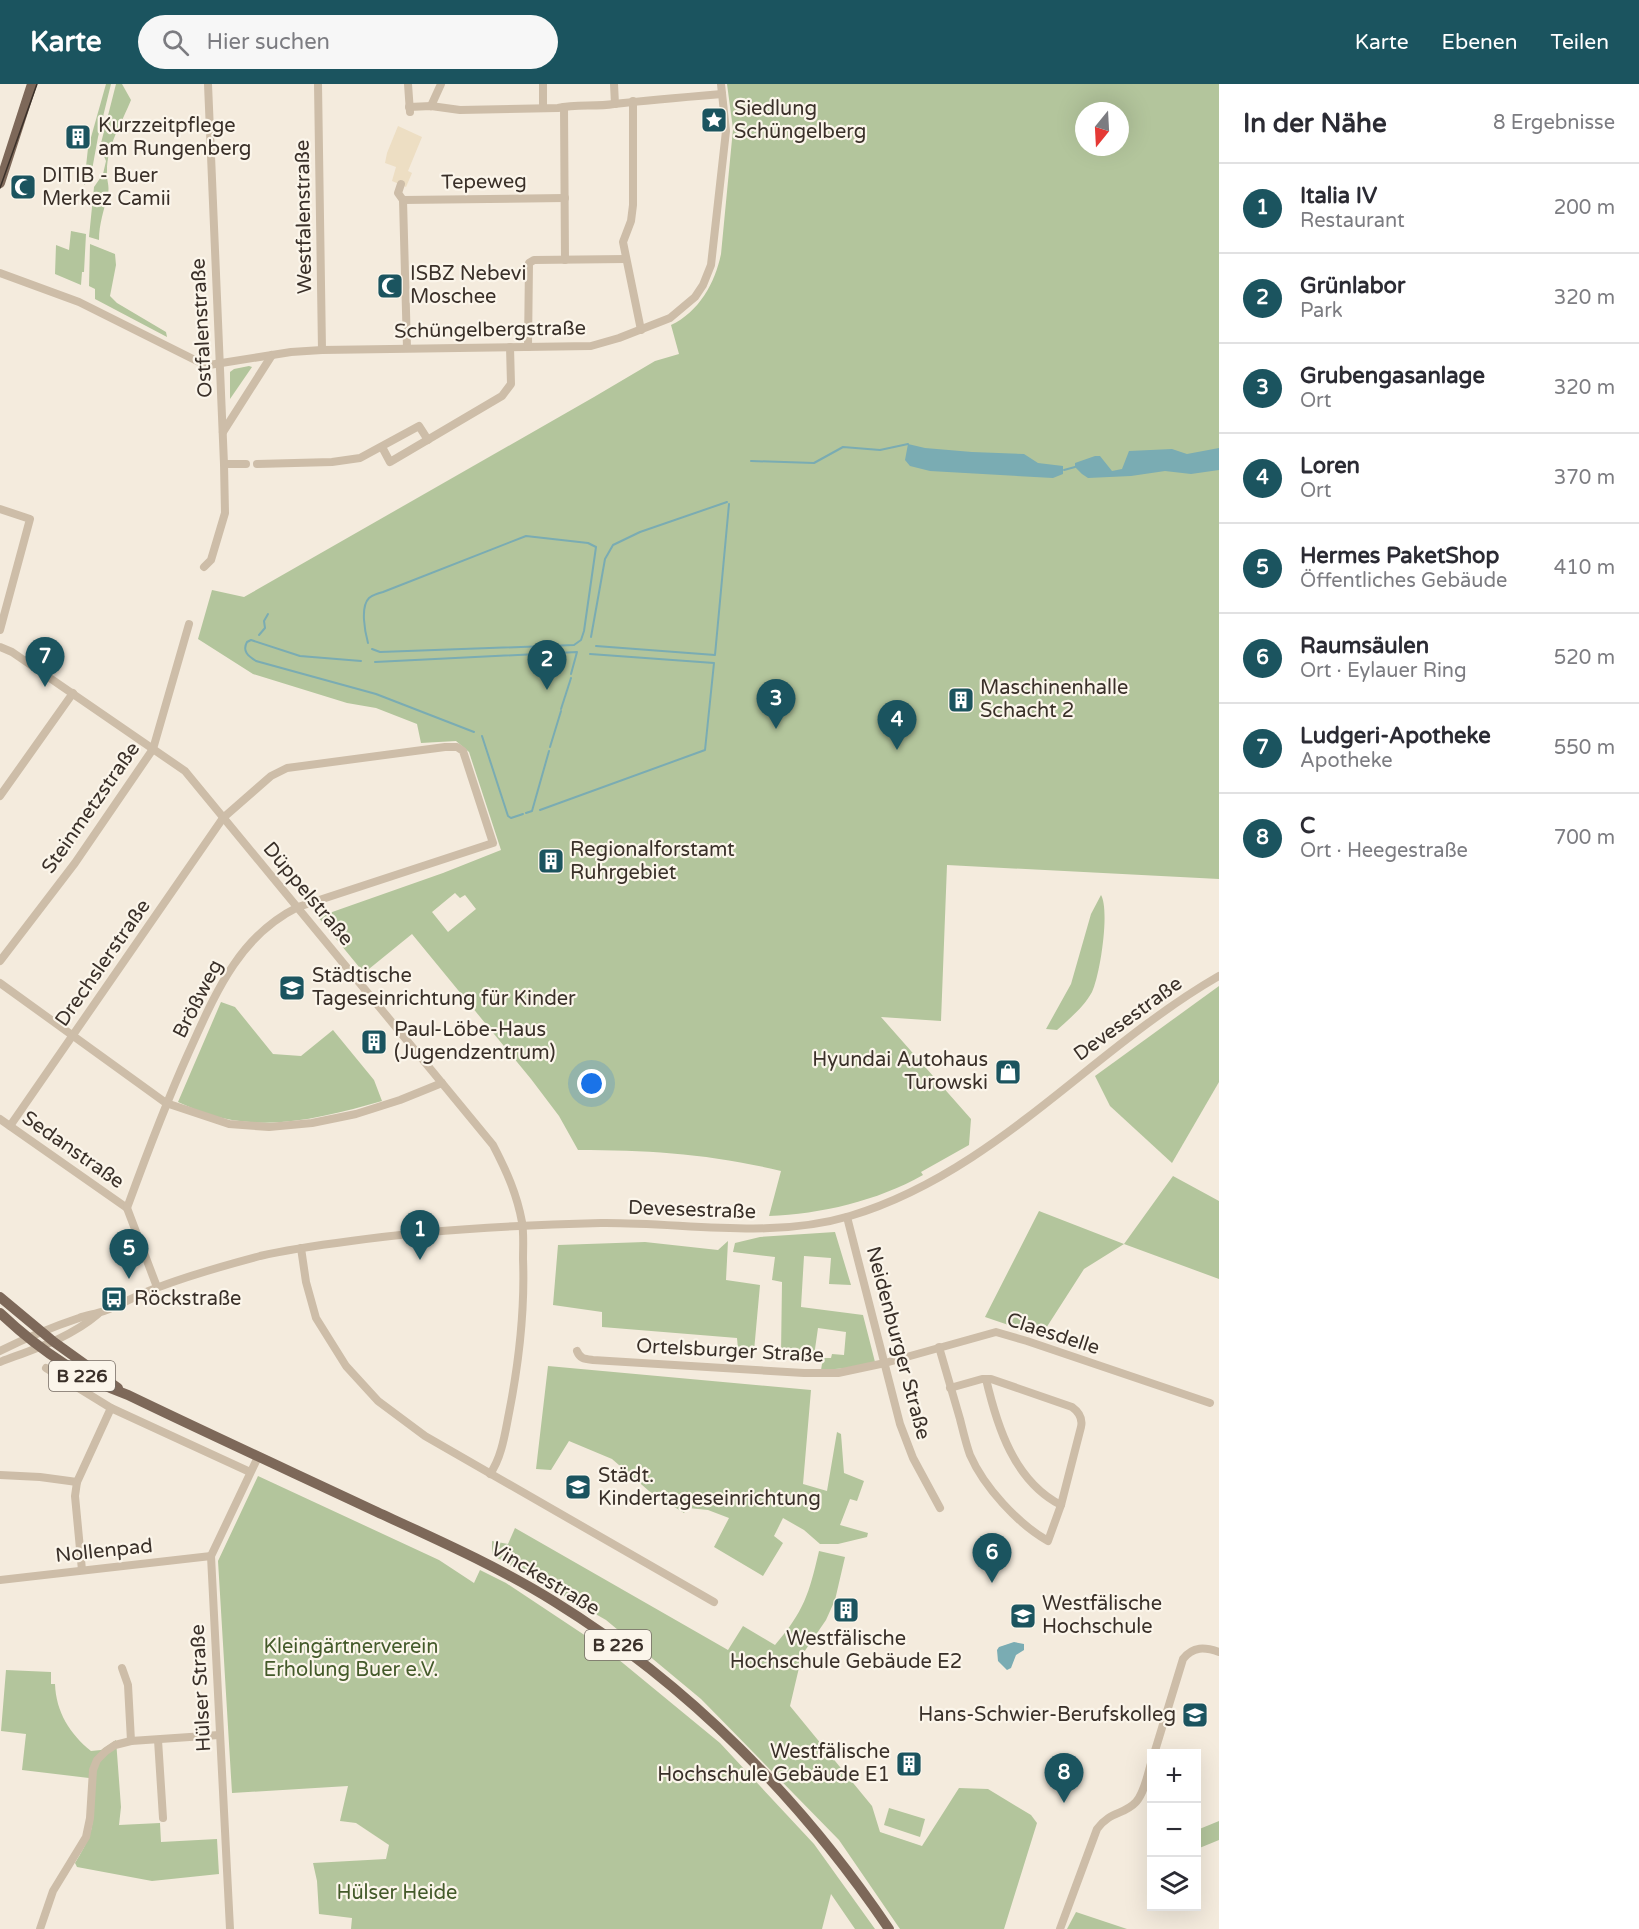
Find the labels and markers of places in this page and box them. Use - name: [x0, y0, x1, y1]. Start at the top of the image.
- place label: Siedlung Schüngelberg: [734, 97, 866, 144]
- place icon: Siedlung Schüngelberg: [699, 105, 729, 135]
- place label: Kurzzeitpflege am Rungenberg: [98, 114, 251, 161]
- building icon: Kurzzeitpflege am Rungenberg: [63, 122, 93, 152]
- place label: DITIB - Buer Merkez Camii: [42, 164, 171, 211]
- mosque icon: DITIB - Buer Merkez Camii: [8, 172, 38, 202]
- place label: ISBZ Nebevi Moschee: [410, 262, 526, 309]
- mosque icon: ISBZ Nebevi Moschee: [375, 271, 405, 301]
- pin: 7: [26, 638, 64, 687]
- pin: 2: [528, 640, 566, 690]
- place label: Maschinenhalle Schacht 2: [980, 676, 1128, 723]
- pin: 3: [756, 680, 796, 729]
- building icon: Maschinenhalle Schacht 2: [946, 685, 976, 715]
- pin: 4: [878, 700, 916, 750]
- place label: Regionalforstamt Ruhrgebiet: [570, 838, 735, 885]
- building icon: Regionalforstamt Ruhrgebiet: [536, 846, 566, 876]
- place label: Städtische Tageseinrichtung für Kinder: [312, 964, 576, 1011]
- school or university icon: Städtische Tageseinrichtung für Kinder: [277, 973, 307, 1003]
- place label: Paul-Löbe-Haus (Jugendzentrum): [394, 1018, 555, 1065]
- building icon: Paul-Löbe-Haus (Jugendzentrum): [359, 1027, 389, 1057]
- place label: Hyundai Autohaus Turowski: [812, 1048, 988, 1095]
- shop icon: Hyundai Autohaus Turowski: [993, 1057, 1023, 1087]
- pin: 1: [400, 1210, 440, 1260]
- pin: 5: [110, 1230, 148, 1279]
- bus stop icon: Röckstraße: [99, 1284, 129, 1314]
- place label: Röckstraße: [134, 1287, 241, 1311]
- place label: Städt. Kindertageseinrichtung: [598, 1464, 821, 1511]
- school or university icon: Städt. Kindertageseinrichtung: [563, 1472, 593, 1502]
- pin: 6: [972, 1534, 1012, 1583]
- place label: Westfälische Hochschule: [1042, 1592, 1162, 1639]
- building icon: Westfälische Hochschule Gebäude E2: [831, 1595, 861, 1625]
- school or university icon: Westfälische Hochschule: [1008, 1601, 1038, 1631]
- place label: Westfälische Hochschule Gebäude E2: [730, 1627, 962, 1674]
- school or university icon: Hans-Schwier-Berufskolleg: [1180, 1700, 1210, 1730]
- place label: Hans-Schwier-Berufskolleg: [918, 1703, 1176, 1727]
- place label: Westfälische Hochschule Gebäude E1: [657, 1740, 890, 1787]
- building icon: Westfälische Hochschule Gebäude E1: [894, 1749, 924, 1779]
- pin: 8: [1044, 1754, 1084, 1803]

